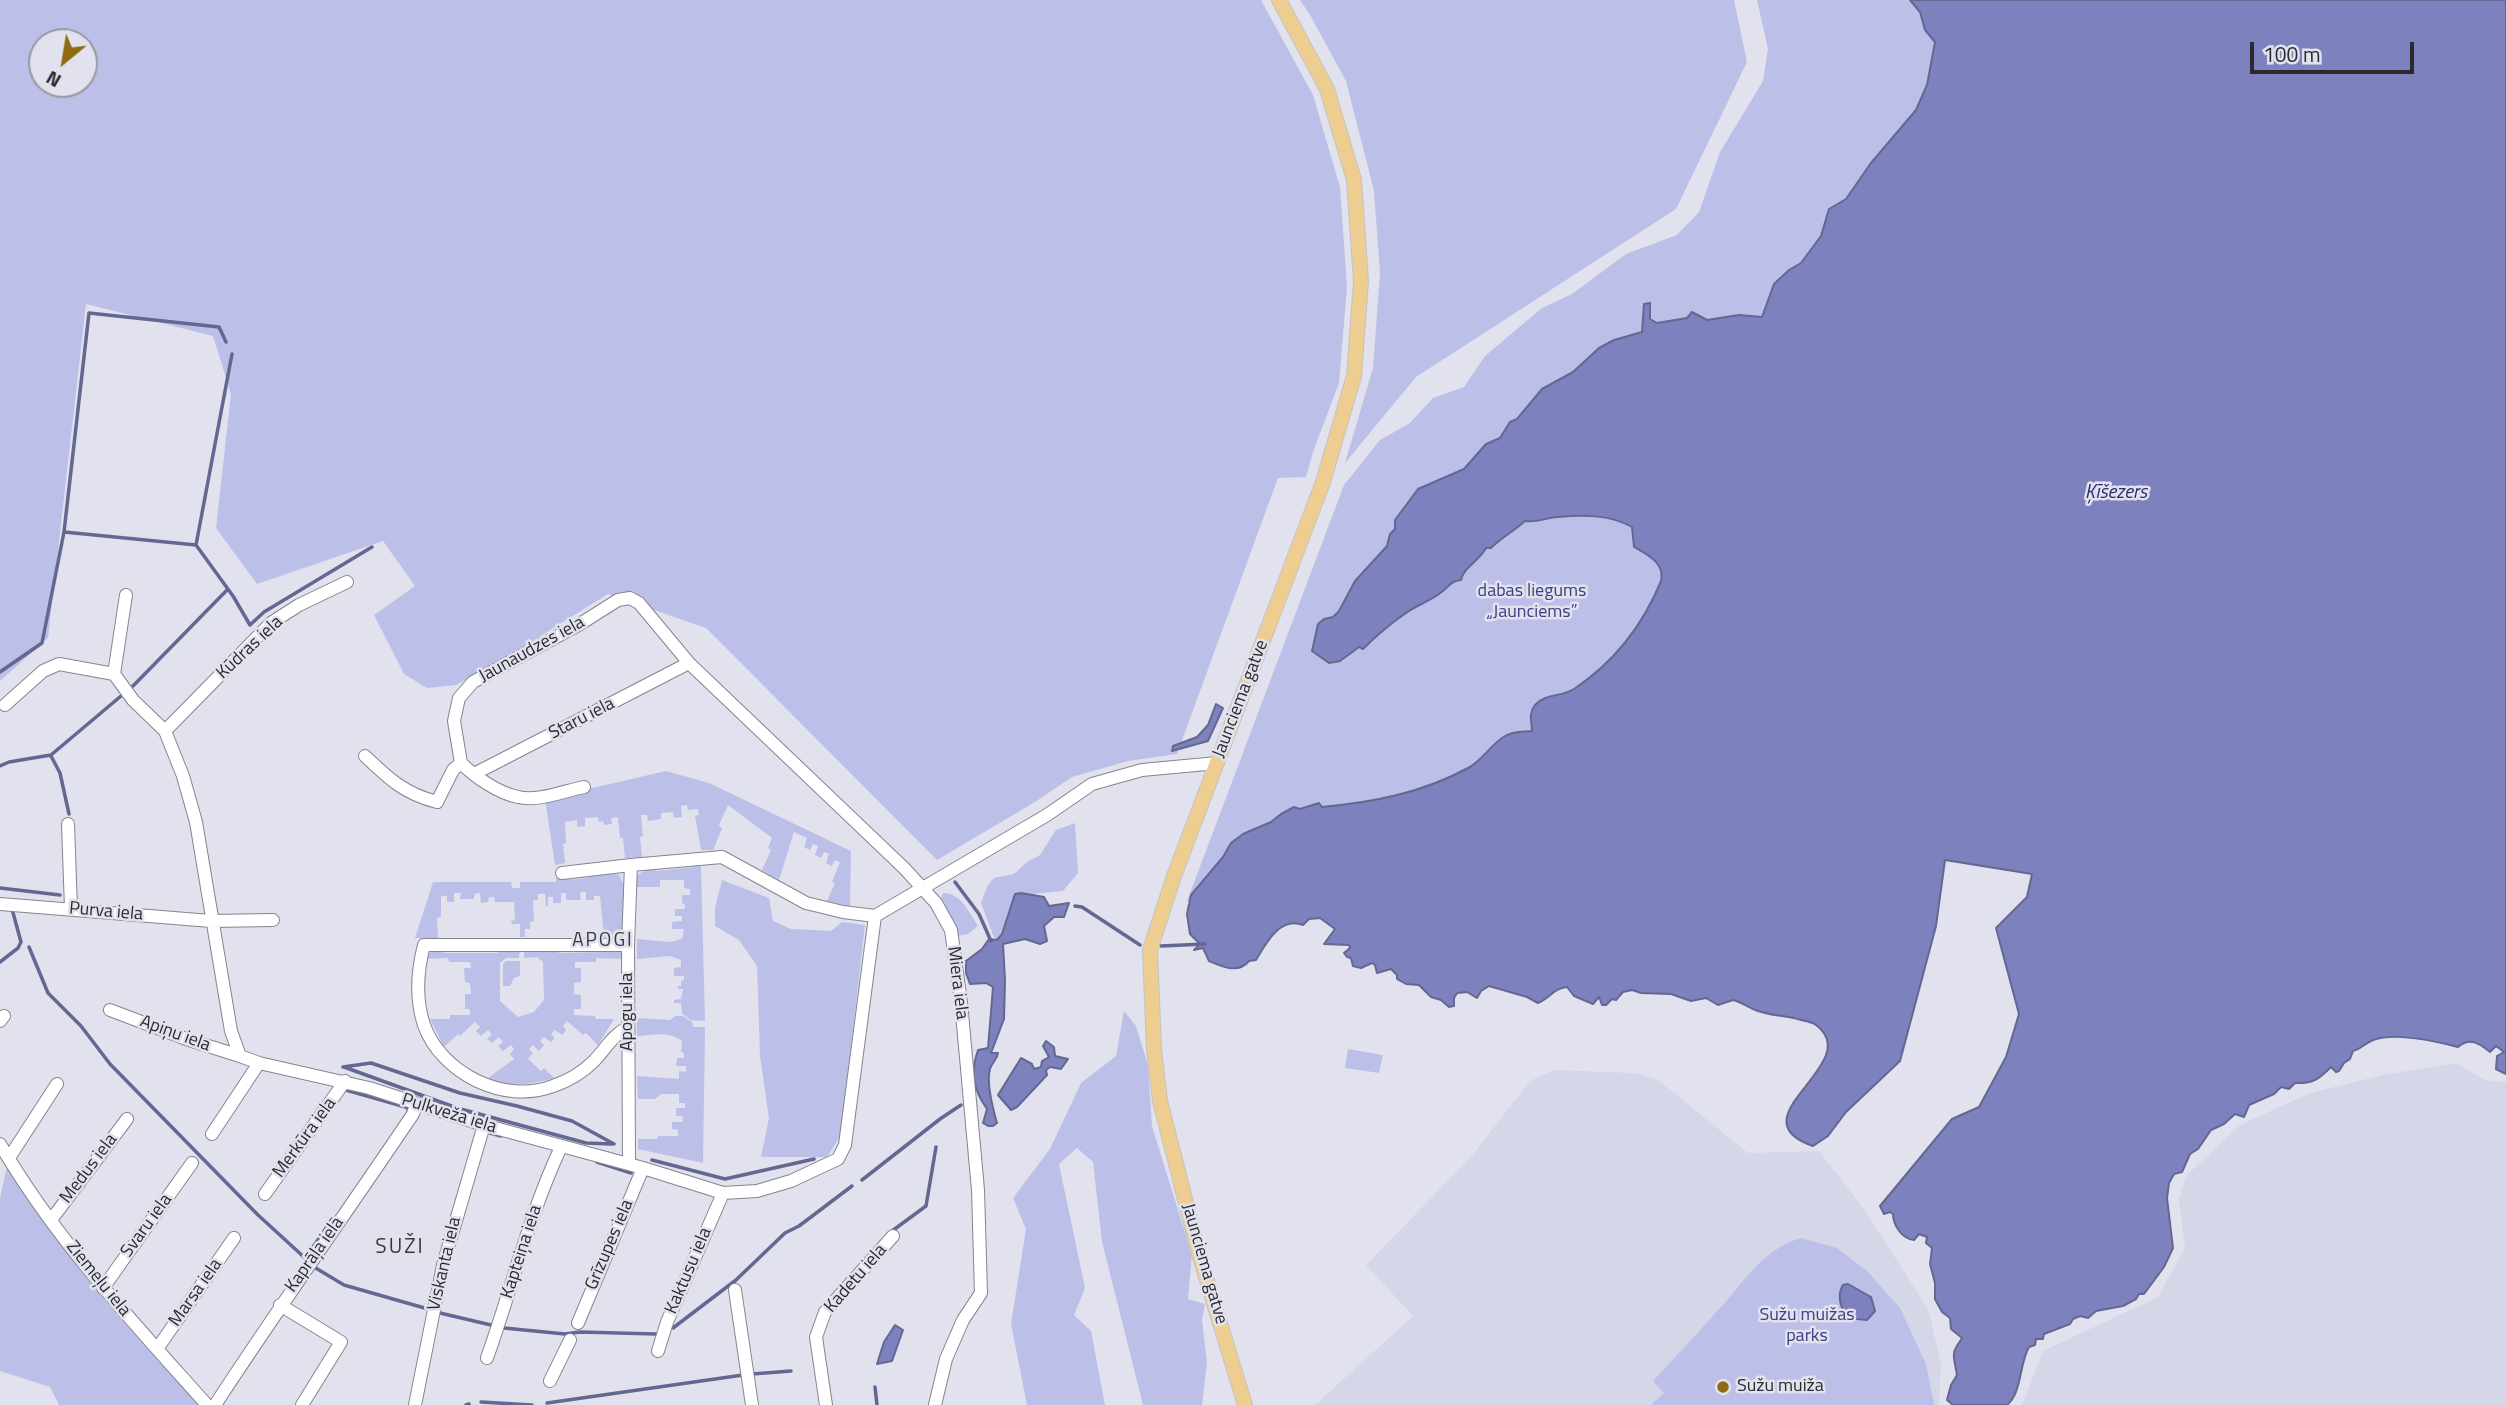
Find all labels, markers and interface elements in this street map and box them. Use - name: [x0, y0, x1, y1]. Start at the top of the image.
- north arrow: [28, 28, 98, 98]
- scale bar: [2254, 28, 2418, 72]
- text: 100 m: [2263, 38, 2320, 70]
- text: N: [40, 64, 66, 96]
- water label: Ķīšezers: [2085, 482, 2147, 504]
- park label: dabas liegums „Jaunciems”: [1478, 581, 1586, 624]
- street label: Kūdras iela: [212, 612, 288, 684]
- street label: Jaunaudzes iela: [475, 612, 589, 688]
- street label: Jaunciema gatve: [1209, 637, 1273, 761]
- street label: Staru iela: [546, 693, 618, 745]
- street label: Purva iela: [68, 898, 144, 926]
- district label: APOGI: [573, 930, 633, 952]
- street label: Miera iela: [942, 945, 972, 1021]
- street label: Apogu iela: [617, 973, 639, 1051]
- street label: Apiņu iela: [137, 1011, 213, 1057]
- street label: Pulkveža iela: [399, 1089, 499, 1139]
- street label: Merkūra iela: [269, 1094, 341, 1182]
- street label: Medus iela: [56, 1130, 122, 1208]
- street label: Svaru iela: [117, 1190, 177, 1262]
- street label: Grīzupes iela: [581, 1197, 639, 1293]
- street label: Jaunciema gatve: [1176, 1201, 1232, 1327]
- street label: Kapteiņa iela: [497, 1203, 547, 1301]
- street label: Kaprāļa iela: [281, 1213, 349, 1297]
- street label: Viskanta iela: [424, 1215, 466, 1313]
- street label: Kaktusu iela: [661, 1225, 717, 1317]
- district label: SUŽI: [376, 1235, 424, 1261]
- street label: Ziemeļu iela: [61, 1237, 135, 1321]
- street label: Kadetu iela: [820, 1240, 892, 1318]
- street label: Marsa iela: [165, 1255, 227, 1331]
- park label: Sužu muižas parks: [1759, 1305, 1855, 1348]
- place label: Sužu muiža: [1737, 1376, 1824, 1398]
- marker: Sužu muiža: [1715, 1379, 1731, 1395]

